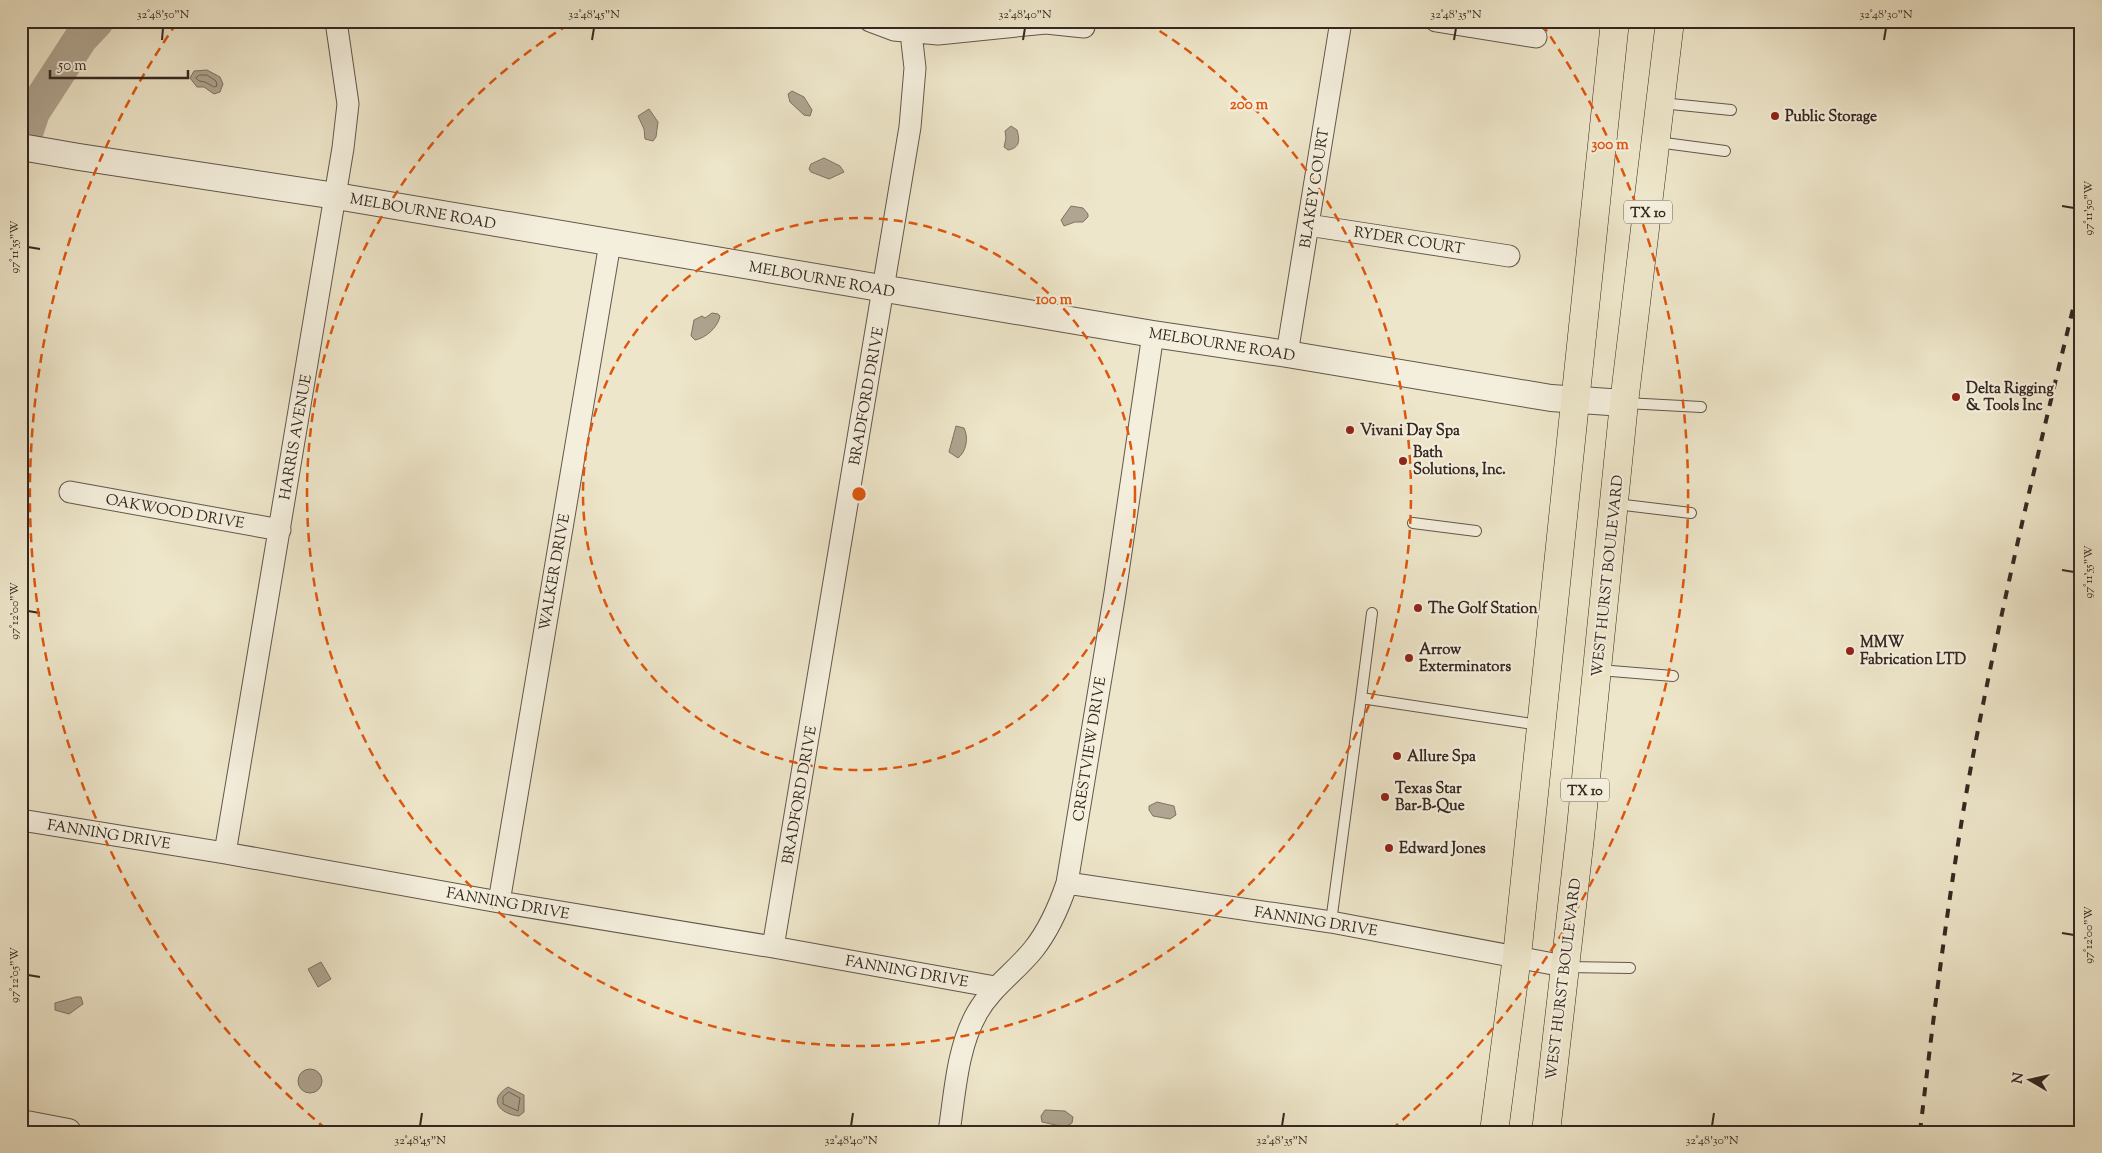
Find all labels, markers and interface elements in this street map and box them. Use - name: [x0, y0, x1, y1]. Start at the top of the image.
- text: 32°48'50"N: [137, 6, 190, 24]
- text: 32°48'45"N: [568, 6, 620, 24]
- text: 32°48'40"N: [998, 6, 1052, 24]
- text: 32°48'35"N: [1430, 6, 1482, 24]
- text: 32°48'30"N: [1859, 6, 1913, 24]
- scale bar: [50, 48, 188, 80]
- text: 50 m: [57, 56, 87, 77]
- text: 200 m: [1230, 95, 1269, 116]
- place label: Public Storage: [1785, 107, 1877, 128]
- marker: Public Storage: [1769, 110, 1781, 122]
- street label: BLAKEY COURT: [1296, 126, 1335, 250]
- text: 300 m: [1591, 135, 1629, 156]
- text: 97°11'50"W: [2080, 180, 2098, 235]
- street label: MELBOURNE ROAD: [348, 189, 497, 236]
- road number: TX 10: [1624, 200, 1672, 223]
- text: 97°11'55"W: [6, 220, 24, 274]
- street label: RYDER COURT: [1352, 222, 1466, 261]
- street label: MELBOURNE ROAD: [747, 257, 896, 304]
- text: 100 m: [1036, 290, 1073, 311]
- street label: MELBOURNE ROAD: [1147, 324, 1297, 367]
- street label: BRADFORD DRIVE: [845, 326, 890, 467]
- street label: HARRIS AVENUE: [275, 373, 318, 502]
- place label: Delta Rigging & Tools Inc: [1966, 379, 2055, 417]
- marker: Delta Rigging & Tools Inc: [1950, 391, 1962, 403]
- place label: Vivani Day Spa: [1360, 421, 1460, 442]
- marker: Vivani Day Spa: [1344, 424, 1356, 436]
- place label: Bath Solutions, Inc.: [1413, 443, 1506, 481]
- marker: Bath Solutions, Inc.: [1397, 455, 1409, 467]
- street label: WEST HURST BOULEVARD: [1587, 474, 1630, 678]
- centre of rings: [850, 485, 868, 503]
- street label: OAKWOOD DRIVE: [104, 490, 246, 535]
- street label: WALKER DRIVE: [535, 512, 576, 632]
- text: 97°11'55"W: [2080, 545, 2098, 599]
- text: 97°12'00"W: [6, 581, 24, 640]
- place label: The Golf Station: [1428, 599, 1538, 620]
- marker: The Golf Station: [1412, 602, 1424, 614]
- place label: MMW Fabrication LTD: [1860, 633, 1966, 671]
- place label: Arrow Exterminators: [1419, 640, 1511, 678]
- marker: MMW Fabrication LTD: [1844, 645, 1856, 657]
- marker: Arrow Exterminators: [1403, 652, 1415, 664]
- street label: CRESTVIEW DRIVE: [1069, 675, 1112, 823]
- street label: BRADFORD DRIVE: [778, 725, 823, 866]
- place label: Allure Spa: [1407, 747, 1476, 768]
- marker: Allure Spa: [1391, 750, 1403, 762]
- road number: TX 10: [1561, 778, 1609, 802]
- place label: Texas Star Bar-B-Que: [1395, 779, 1465, 817]
- marker: Texas Star Bar-B-Que: [1379, 791, 1391, 803]
- street label: FANNING DRIVE: [46, 815, 172, 856]
- place label: Edward Jones: [1399, 839, 1486, 860]
- marker: Edward Jones: [1383, 842, 1395, 854]
- street label: WEST HURST BOULEVARD: [1542, 877, 1587, 1081]
- street label: FANNING DRIVE: [445, 883, 571, 926]
- street label: FANNING DRIVE: [1253, 902, 1379, 943]
- text: 97°12'00"W: [2080, 905, 2098, 964]
- text: 97°12'05"W: [6, 946, 24, 1003]
- street label: FANNING DRIVE: [844, 951, 970, 994]
- north arrow: [2004, 1056, 2054, 1106]
- text: N: [2008, 1071, 2030, 1085]
- text: 32°48'45"N: [394, 1132, 446, 1150]
- text: 32°48'40"N: [824, 1132, 878, 1150]
- text: 32°48'35"N: [1256, 1132, 1308, 1150]
- text: 32°48'30"N: [1685, 1132, 1739, 1150]

